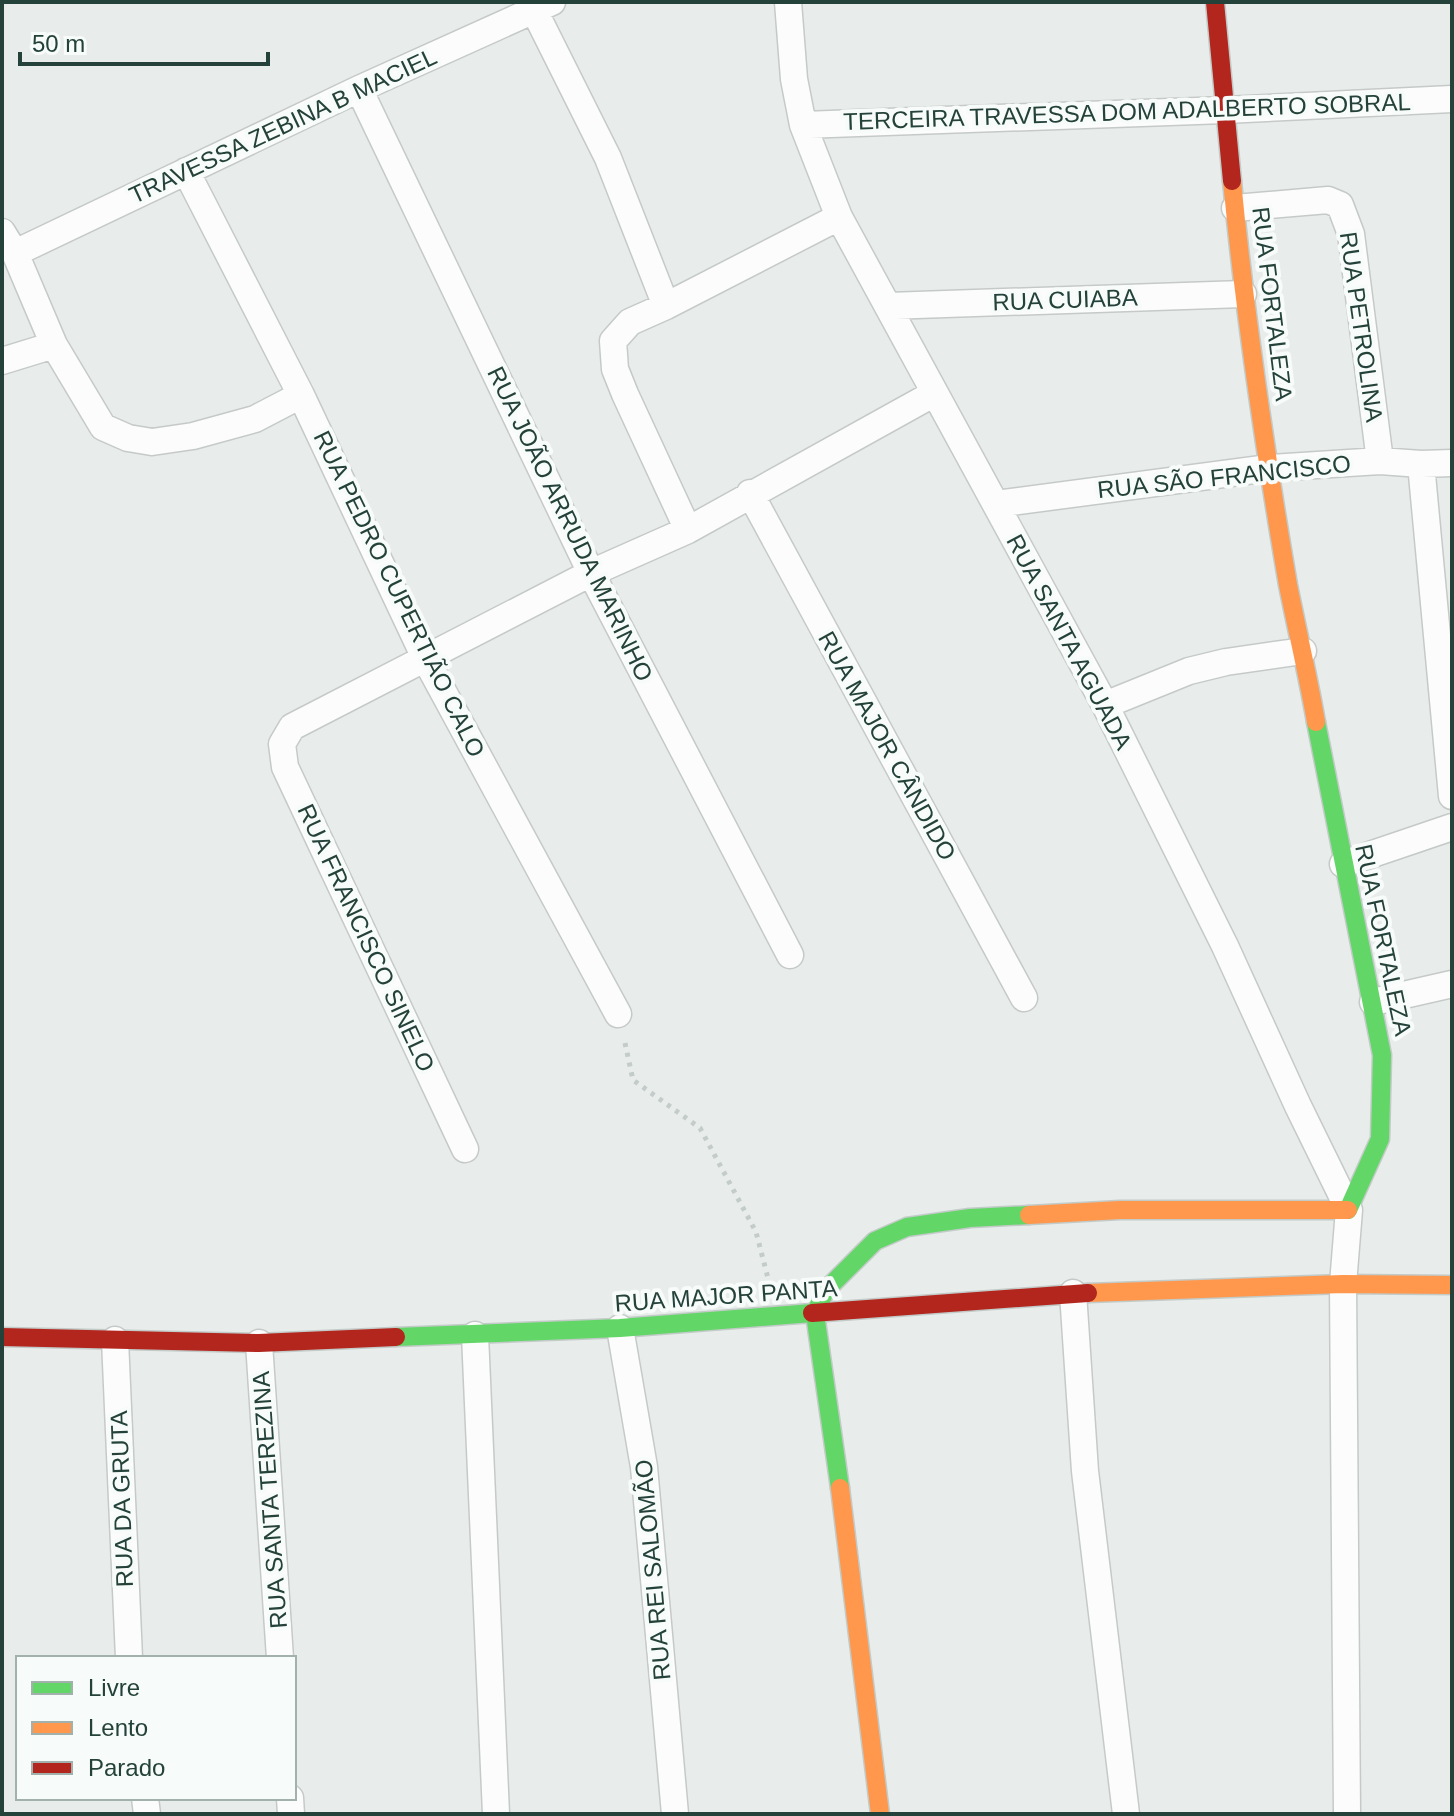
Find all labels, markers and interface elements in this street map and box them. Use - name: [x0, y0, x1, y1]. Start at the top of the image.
- scale bar: [20, 16, 268, 66]
- text: 50 m: [32, 30, 85, 57]
- street label: TRAVESSA ZEBINA B MACIEL: [125, 42, 441, 209]
- street label: TERCEIRA TRAVESSA DOM ADALBERTO SOBRAL: [843, 88, 1411, 135]
- street label: RUA FORTALEZA: [1247, 205, 1298, 402]
- street label: RUA PETROLINA: [1335, 230, 1388, 424]
- street label: RUA CUIABA: [992, 283, 1138, 316]
- street label: RUA JOÃO ARRUDA MARINHO: [482, 362, 659, 686]
- street label: RUA PEDRO CUPERTIÃO CALO: [308, 426, 490, 761]
- street label: RUA SÃO FRANCISCO: [1096, 450, 1352, 503]
- street label: RUA SANTA AGUADA: [1001, 530, 1138, 754]
- street label: RUA MAJOR CÂNDIDO: [813, 627, 962, 865]
- street label: RUA FRANCISCO SINELO: [293, 800, 440, 1076]
- street label: RUA FORTALEZA: [1350, 842, 1417, 1038]
- street label: RUA MAJOR PANTA: [614, 1274, 838, 1317]
- street label: RUA SANTA TEREZINA: [247, 1370, 292, 1630]
- street label: RUA DA GRUTA: [105, 1410, 138, 1588]
- street label: RUA REI SALOMÃO: [629, 1459, 676, 1681]
- legend: [16, 1656, 296, 1800]
- text: Livre: [88, 1674, 140, 1701]
- text: Lento: [88, 1714, 148, 1741]
- text: Parado: [88, 1754, 165, 1781]

